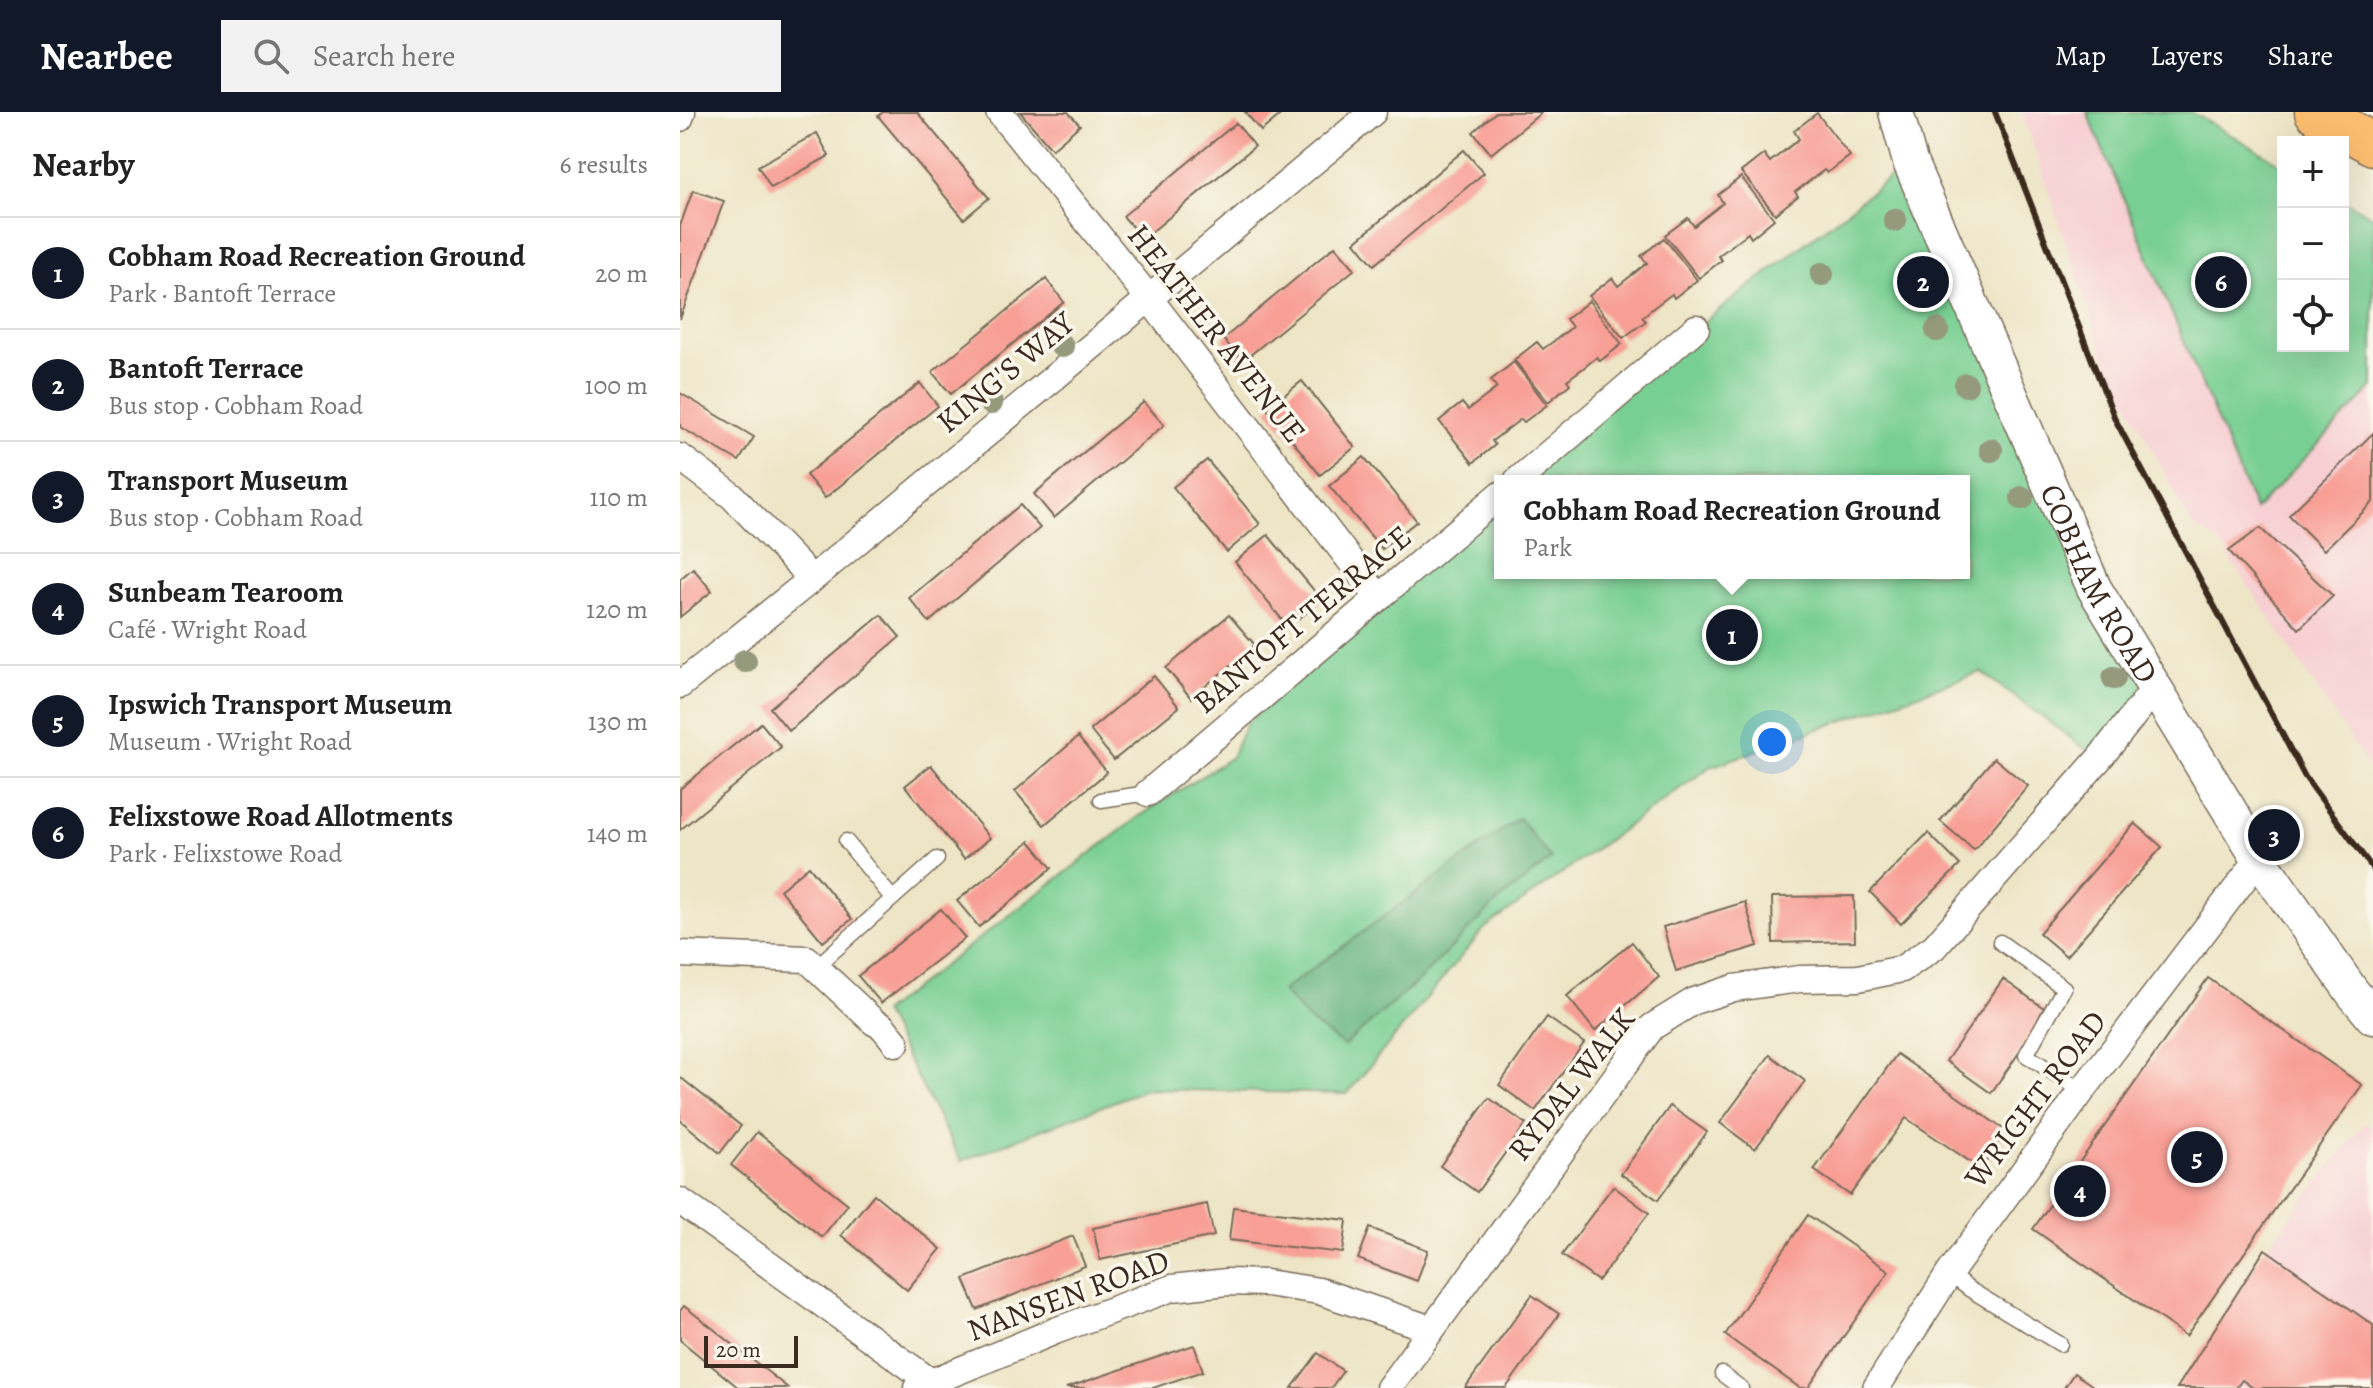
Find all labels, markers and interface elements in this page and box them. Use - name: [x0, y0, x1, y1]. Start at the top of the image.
- search box: [221, 20, 781, 92]
- text: Nearbee: [40, 30, 173, 82]
- icon: search: [249, 34, 293, 78]
- text: Search here: [313, 36, 455, 76]
- text: Map: [2055, 37, 2106, 75]
- text: Layers: [2150, 37, 2223, 75]
- text: Share: [2267, 37, 2333, 75]
- map controls: [2277, 136, 2349, 352]
- button: +: [2277, 136, 2349, 208]
- text: Nearby: [32, 141, 135, 188]
- text: 6 results: [560, 147, 648, 182]
- button: −: [2277, 208, 2349, 280]
- street label: HEATHER AVENUE: [1118, 214, 1316, 452]
- text: Cobham Road Recreation Ground: [108, 236, 525, 276]
- pin: 2: [1897, 252, 1949, 312]
- pin: 6: [2195, 252, 2247, 312]
- text: 1: [53, 256, 63, 291]
- text: 20 m: [595, 256, 648, 291]
- text: Park · Bantoft Terrace: [108, 276, 336, 311]
- button: locate: [2277, 280, 2349, 352]
- street label: KING'S WAY: [926, 301, 1084, 443]
- text: Bantoft Terrace: [108, 348, 304, 388]
- text: 2: [52, 368, 64, 403]
- text: 100 m: [585, 368, 648, 403]
- text: Bus stop · Cobham Road: [108, 388, 363, 423]
- text: Transport Museum: [108, 460, 348, 500]
- popup: [1494, 475, 1970, 579]
- street label: COBHAM ROAD: [2030, 477, 2169, 691]
- text: 3: [52, 480, 64, 515]
- text: 110 m: [590, 480, 648, 515]
- text: Cobham Road Recreation Ground: [1523, 490, 1941, 530]
- text: Bus stop · Cobham Road: [108, 500, 363, 535]
- street label: BANTOFT TERRACE: [1184, 515, 1420, 723]
- text: Park: [1523, 530, 1572, 565]
- text: Sunbeam Tearoom: [108, 572, 344, 612]
- text: 4: [52, 592, 64, 627]
- text: 120 m: [586, 592, 648, 627]
- pin: 1: [1706, 605, 1758, 665]
- text: Café · Wright Road: [108, 612, 307, 647]
- text: Ipswich Transport Museum: [108, 684, 452, 724]
- text: 5: [52, 704, 64, 739]
- text: 130 m: [588, 704, 648, 739]
- your location: [1752, 722, 1792, 762]
- text: Museum · Wright Road: [108, 724, 352, 759]
- text: Felixstowe Road Allotments: [108, 796, 453, 836]
- pin: 3: [2248, 805, 2300, 865]
- text: 6: [52, 816, 64, 851]
- text: 140 m: [587, 816, 648, 851]
- text: Park · Felixstowe Road: [108, 836, 342, 871]
- street label: RYDAL WALK: [1497, 998, 1645, 1170]
- street label: WRIGHT ROAD: [1953, 1001, 2116, 1198]
- pin: 5: [2171, 1127, 2223, 1187]
- pin: 4: [2054, 1161, 2106, 1221]
- street label: NANSEN ROAD: [961, 1238, 1175, 1352]
- scale bar: [704, 1332, 798, 1368]
- text: 20 m: [716, 1335, 761, 1365]

